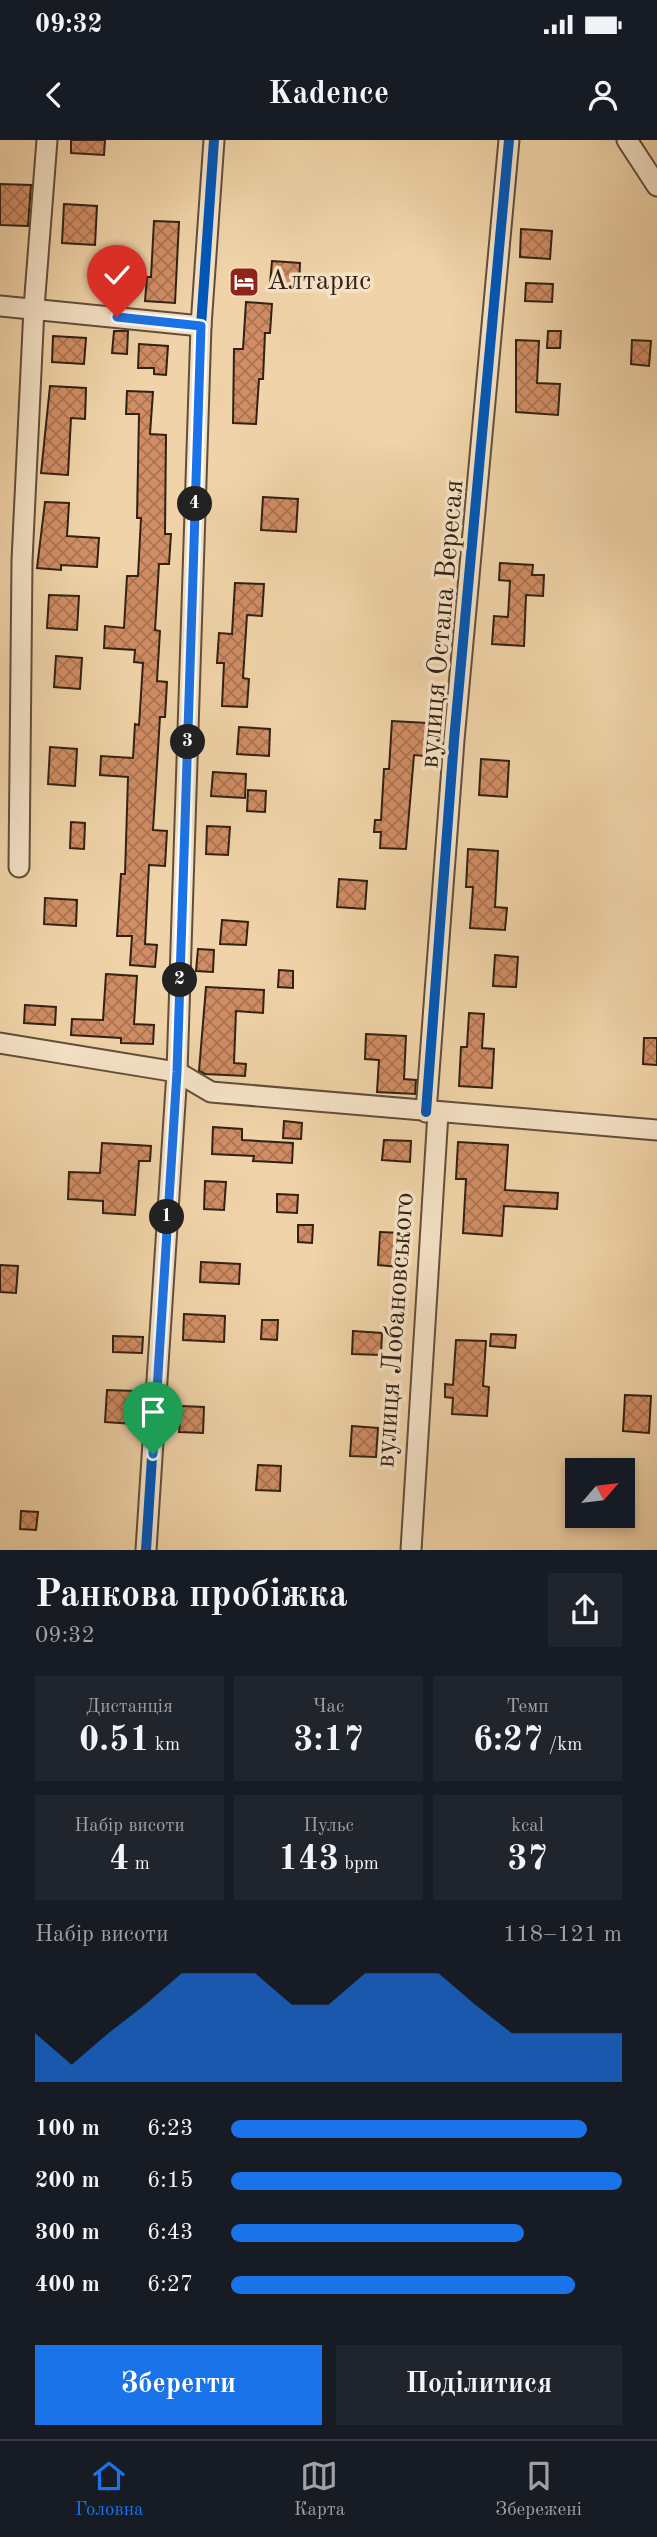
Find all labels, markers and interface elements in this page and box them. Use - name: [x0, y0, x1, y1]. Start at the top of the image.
- text: 09:32: [35, 12, 103, 38]
- icon: back: [35, 76, 73, 114]
- icon: person: [584, 76, 622, 114]
- text: Kadence: [268, 79, 389, 111]
- pin: [87, 245, 147, 317]
- icon: check: [98, 256, 136, 294]
- hotel icon: Алтарис: [227, 265, 261, 299]
- place label: Алтарис: [267, 268, 371, 296]
- street label: вулиця Остапа Вересая: [416, 478, 470, 770]
- pin: 4: [178, 486, 212, 522]
- text: 4: [189, 494, 200, 513]
- pin: 3: [170, 724, 206, 760]
- text: 3: [182, 732, 193, 751]
- pin: 2: [162, 962, 198, 998]
- text: 2: [174, 970, 185, 989]
- street label: вулиця Лобановського: [372, 1191, 420, 1469]
- pin: 1: [150, 1200, 184, 1234]
- text: 1: [161, 1207, 172, 1226]
- pin: [123, 1382, 183, 1454]
- icon: arrive: [134, 1393, 172, 1431]
- north arrow: [565, 1458, 635, 1528]
- map controls: [565, 1458, 635, 1528]
- button: share: [548, 1573, 622, 1647]
- text: Ранкова пробіжка: [35, 1577, 348, 1615]
- text: 09:32: [35, 1624, 95, 1647]
- text: Дистанція: [86, 1698, 173, 1717]
- text: Час: [313, 1698, 344, 1717]
- text: Темп: [506, 1698, 549, 1717]
- text: 0.51: [79, 1723, 150, 1758]
- text: 3:17: [293, 1723, 364, 1758]
- text: 6:27: [473, 1723, 543, 1758]
- text: km: [150, 1736, 180, 1755]
- text: /km: [543, 1736, 582, 1755]
- text: Набір висоти: [74, 1817, 185, 1836]
- text: Пульс: [303, 1817, 354, 1836]
- text: kcal: [511, 1817, 544, 1836]
- text: 4: [109, 1842, 129, 1877]
- text: 143: [278, 1842, 339, 1877]
- text: 37: [507, 1842, 548, 1877]
- text: m: [129, 1855, 150, 1874]
- text: bpm: [339, 1855, 379, 1874]
- text: Набір висоти: [35, 1923, 169, 1946]
- text: 118–121 m: [503, 1923, 622, 1946]
- text: 100 m: [35, 2117, 100, 2140]
- text: 6:23: [147, 2117, 193, 2140]
- text: 200 m: [35, 2169, 100, 2192]
- text: 6:15: [147, 2169, 193, 2192]
- text: 300 m: [35, 2221, 100, 2244]
- text: 6:43: [147, 2221, 193, 2244]
- text: 400 m: [35, 2273, 100, 2296]
- text: 6:27: [147, 2273, 193, 2296]
- button: Зберегти: [35, 2345, 322, 2425]
- button: Поділитися: [336, 2345, 622, 2425]
- tab: Головна: [75, 2457, 143, 2522]
- tab: Карта: [294, 2457, 345, 2522]
- tab: Збережені: [495, 2457, 582, 2522]

